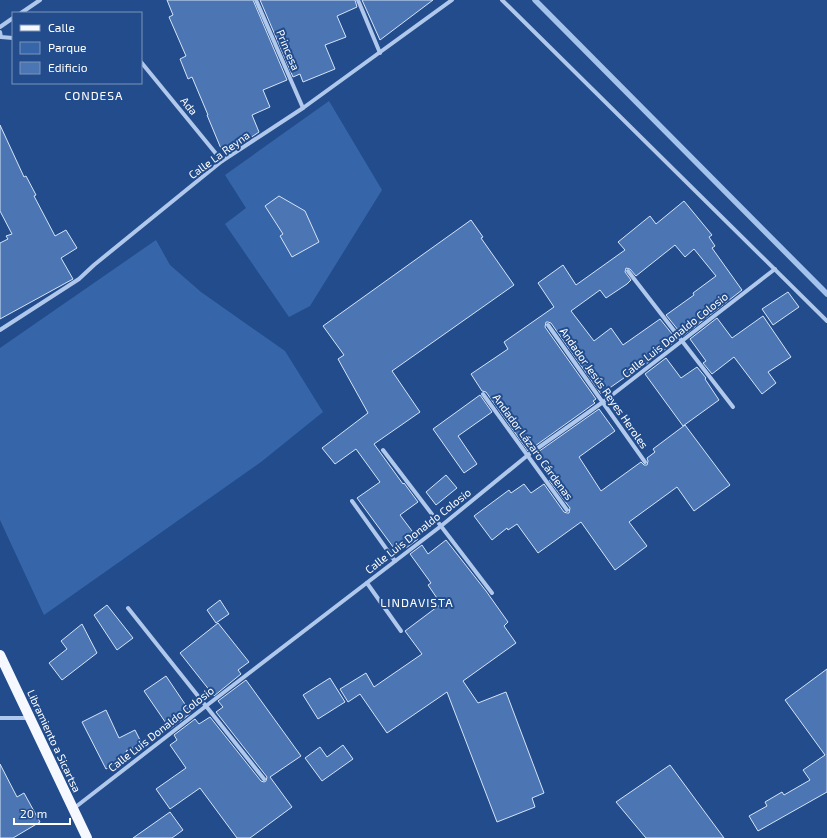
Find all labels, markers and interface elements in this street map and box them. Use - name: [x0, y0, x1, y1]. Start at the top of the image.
- legend: [12, 12, 142, 84]
- text: Calle: [48, 20, 75, 34]
- street label: Princesa: [274, 28, 303, 72]
- text: Parque: [48, 40, 86, 54]
- text: Edificio: [48, 60, 88, 74]
- district label: CONDESA: [64, 88, 124, 102]
- street label: Ada: [178, 94, 200, 117]
- street label: Calle La Reyna: [186, 128, 252, 181]
- street label: Calle Luis Donaldo Colosio: [619, 289, 730, 380]
- street label: Andador Jesús Reyes Heroles: [558, 325, 652, 451]
- street label: Andador Lázaro Cárdenas: [491, 391, 576, 503]
- street label: Calle Luis Donaldo Colosio: [362, 485, 473, 576]
- district label: LINDAVISTA: [380, 595, 454, 609]
- street label: Calle Luis Donaldo Colosio: [105, 683, 216, 774]
- street label: Libramiento a Sicartsa: [25, 687, 84, 794]
- scale bar: [14, 800, 70, 826]
- text: 20 m: [20, 806, 47, 820]

